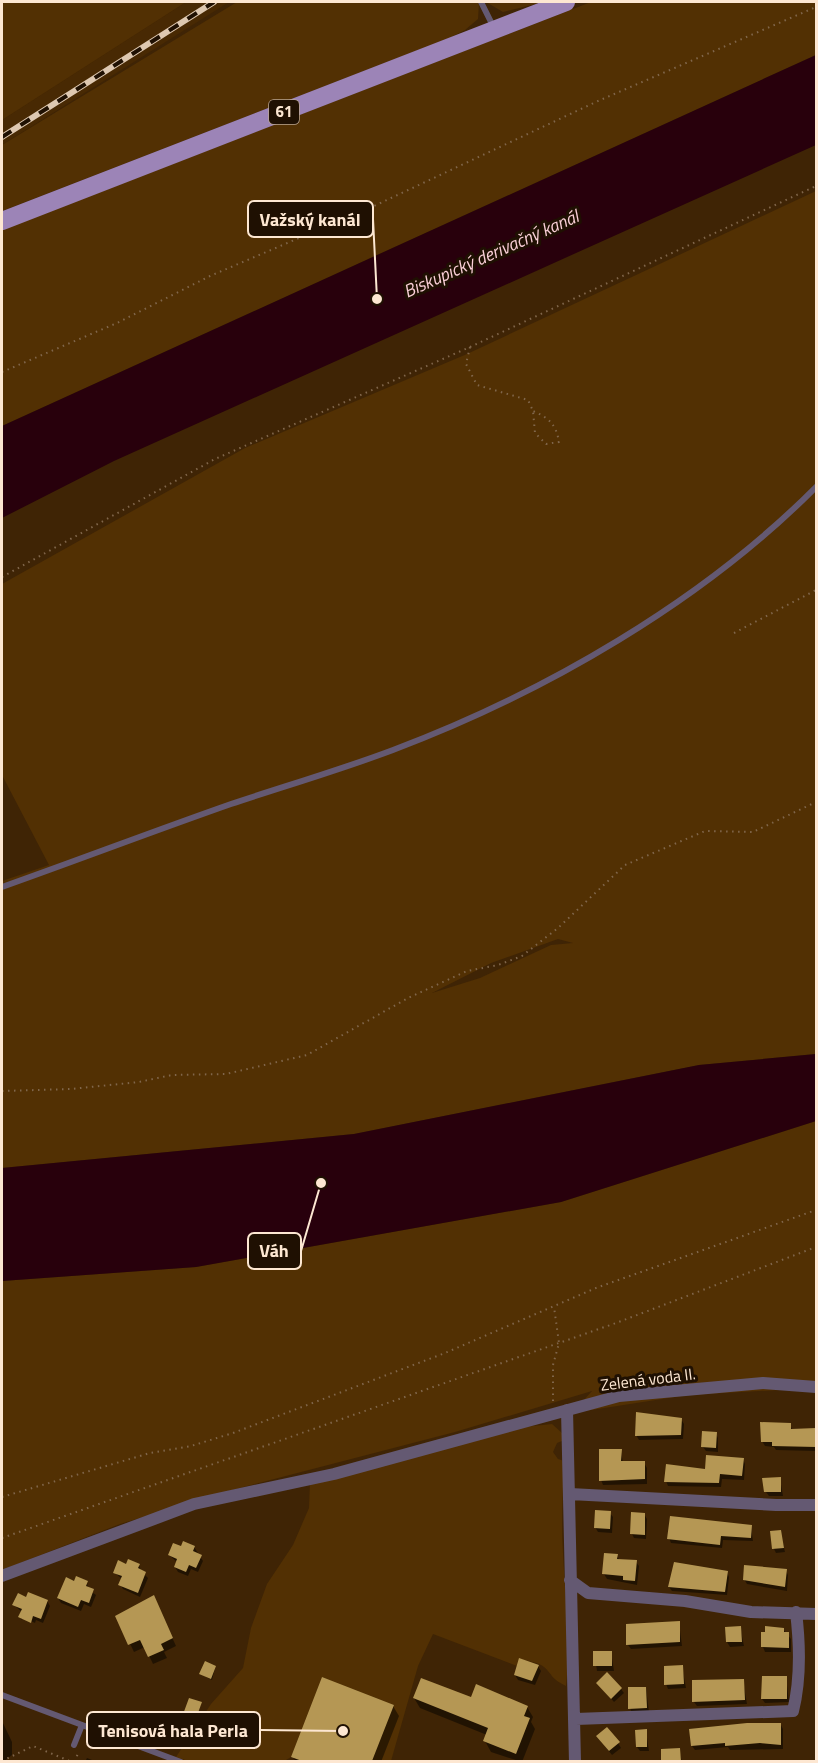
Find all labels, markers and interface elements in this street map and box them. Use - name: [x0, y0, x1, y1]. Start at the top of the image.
- road number: 61: [269, 100, 299, 124]
- callout: Važský kanál: [248, 201, 373, 237]
- water label: Biskupický derivačný kanál: [399, 202, 585, 304]
- text: Važský kanál: [259, 206, 361, 233]
- callout: Váh: [248, 1233, 301, 1269]
- text: Váh: [259, 1237, 289, 1264]
- street label: Zelená voda II.: [599, 1361, 697, 1397]
- callout: Tenisová hala Perla: [87, 1712, 260, 1748]
- text: Tenisová hala Perla: [98, 1717, 248, 1744]

